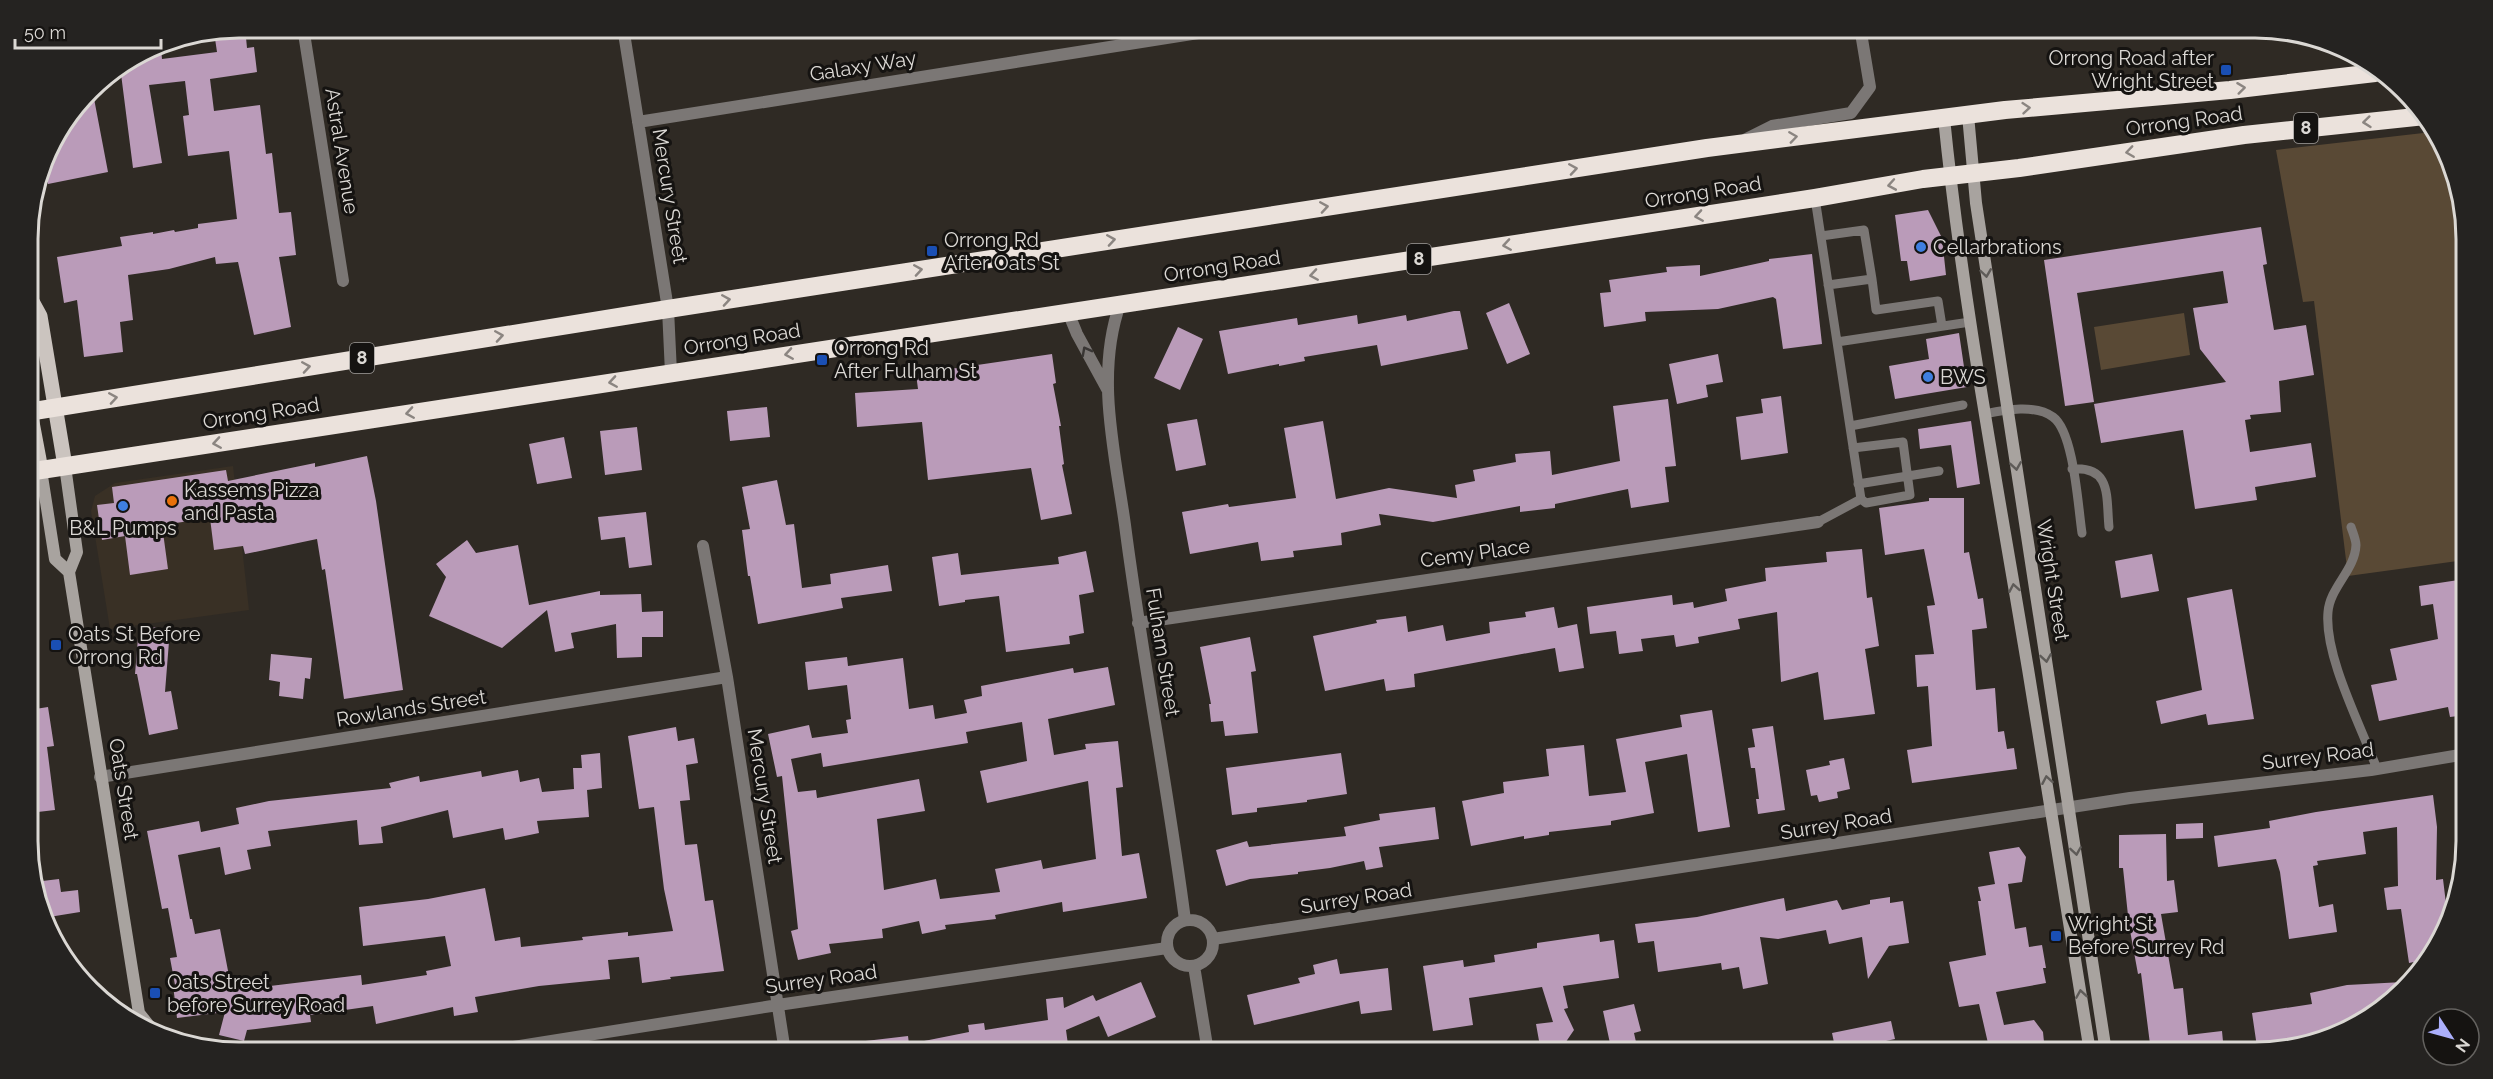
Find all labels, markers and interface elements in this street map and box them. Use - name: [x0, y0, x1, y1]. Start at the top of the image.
- scale bar: [15, 12, 160, 50]
- text: 50 m: [24, 22, 66, 43]
- street label: Galaxy Way: [808, 46, 918, 86]
- place label: Orrong Road after Wright Street: [2049, 46, 2214, 93]
- marker: Orrong Road after Wright Street: [2219, 63, 2233, 77]
- one-way arrow: [2237, 82, 2246, 95]
- street label: Astral Avenue: [320, 86, 364, 216]
- street label: Orrong Road: [2124, 101, 2244, 141]
- one-way arrow: [2022, 102, 2031, 115]
- road number: 8: [2294, 113, 2318, 143]
- one-way arrow: [2362, 115, 2371, 128]
- street label: Mercury Street: [647, 127, 693, 266]
- one-way arrow: [1788, 131, 1797, 144]
- one-way arrow: [2125, 145, 2134, 157]
- one-way arrow: [1568, 163, 1577, 175]
- street label: Orrong Road: [1643, 171, 1763, 213]
- one-way arrow: [1887, 178, 1896, 190]
- one-way arrow: [1319, 201, 1329, 214]
- one-way arrow: [1695, 209, 1704, 221]
- place label: Orrong Rd After Oats St: [944, 228, 1060, 275]
- one-way arrow: [1106, 235, 1116, 247]
- place label: Cellarbrations: [1933, 235, 2062, 259]
- one-way arrow: [1502, 239, 1511, 251]
- marker: Cellarbrations: [1914, 240, 1928, 254]
- marker: Orrong Rd After Oats St: [925, 244, 939, 258]
- road number: 8: [1407, 244, 1431, 274]
- street label: Orrong Road: [1162, 245, 1282, 287]
- one-way arrow: [913, 264, 923, 277]
- one-way arrow: [1309, 268, 1318, 280]
- one-way arrow: [1980, 268, 1992, 277]
- one-way arrow: [720, 294, 730, 307]
- street label: Orrong Road: [682, 318, 802, 360]
- one-way arrow: [494, 331, 503, 343]
- place label: Orrong Rd After Fulham St: [834, 336, 977, 383]
- road number: 8: [350, 343, 374, 373]
- one-way arrow: [1082, 347, 1093, 358]
- one-way arrow: [784, 348, 794, 360]
- marker: Orrong Rd After Fulham St: [815, 353, 829, 367]
- one-way arrow: [301, 362, 311, 374]
- place label: BWS: [1940, 365, 1986, 389]
- marker: BWS: [1921, 370, 1935, 384]
- one-way arrow: [609, 375, 618, 387]
- street label: Orrong Road: [201, 392, 321, 434]
- one-way arrow: [109, 393, 118, 405]
- one-way arrow: [405, 406, 414, 418]
- one-way arrow: [212, 437, 222, 449]
- one-way arrow: [2009, 461, 2021, 470]
- place label: Kassems Pizza and Pasta: [184, 478, 319, 525]
- marker: Kassems Pizza and Pasta: [165, 494, 179, 508]
- marker: B&L Pumps: [116, 499, 130, 513]
- place label: B&L Pumps: [69, 516, 177, 540]
- street label: Wright Street: [2032, 518, 2074, 643]
- street label: Cemy Place: [1419, 533, 1532, 573]
- one-way arrow: [2009, 584, 2021, 593]
- street label: Fulham Street: [1141, 586, 1185, 718]
- place label: Oats St Before Orrong Rd: [68, 622, 201, 669]
- marker: Oats St Before Orrong Rd: [49, 638, 63, 652]
- one-way arrow: [2039, 654, 2051, 663]
- street label: Rowlands Street: [334, 684, 488, 732]
- street label: Mercury Street: [742, 727, 788, 866]
- street label: Oats Street: [104, 736, 144, 842]
- street label: Surrey Road: [2261, 737, 2375, 775]
- one-way arrow: [2041, 776, 2054, 786]
- street label: Surrey Road: [1779, 803, 1893, 845]
- one-way arrow: [2069, 846, 2081, 855]
- street label: Surrey Road: [1299, 877, 1413, 919]
- place label: Wright St Before Surrey Rd: [2068, 912, 2224, 959]
- marker: Wright St Before Surrey Rd: [2049, 929, 2063, 943]
- street label: Surrey Road: [764, 959, 878, 999]
- place label: Oats Street before Surrey Road: [167, 970, 345, 1017]
- marker: Oats Street before Surrey Road: [148, 986, 162, 1000]
- one-way arrow: [2076, 989, 2088, 998]
- north arrow: [2421, 1007, 2481, 1067]
- text: N: [2451, 1035, 2474, 1056]

